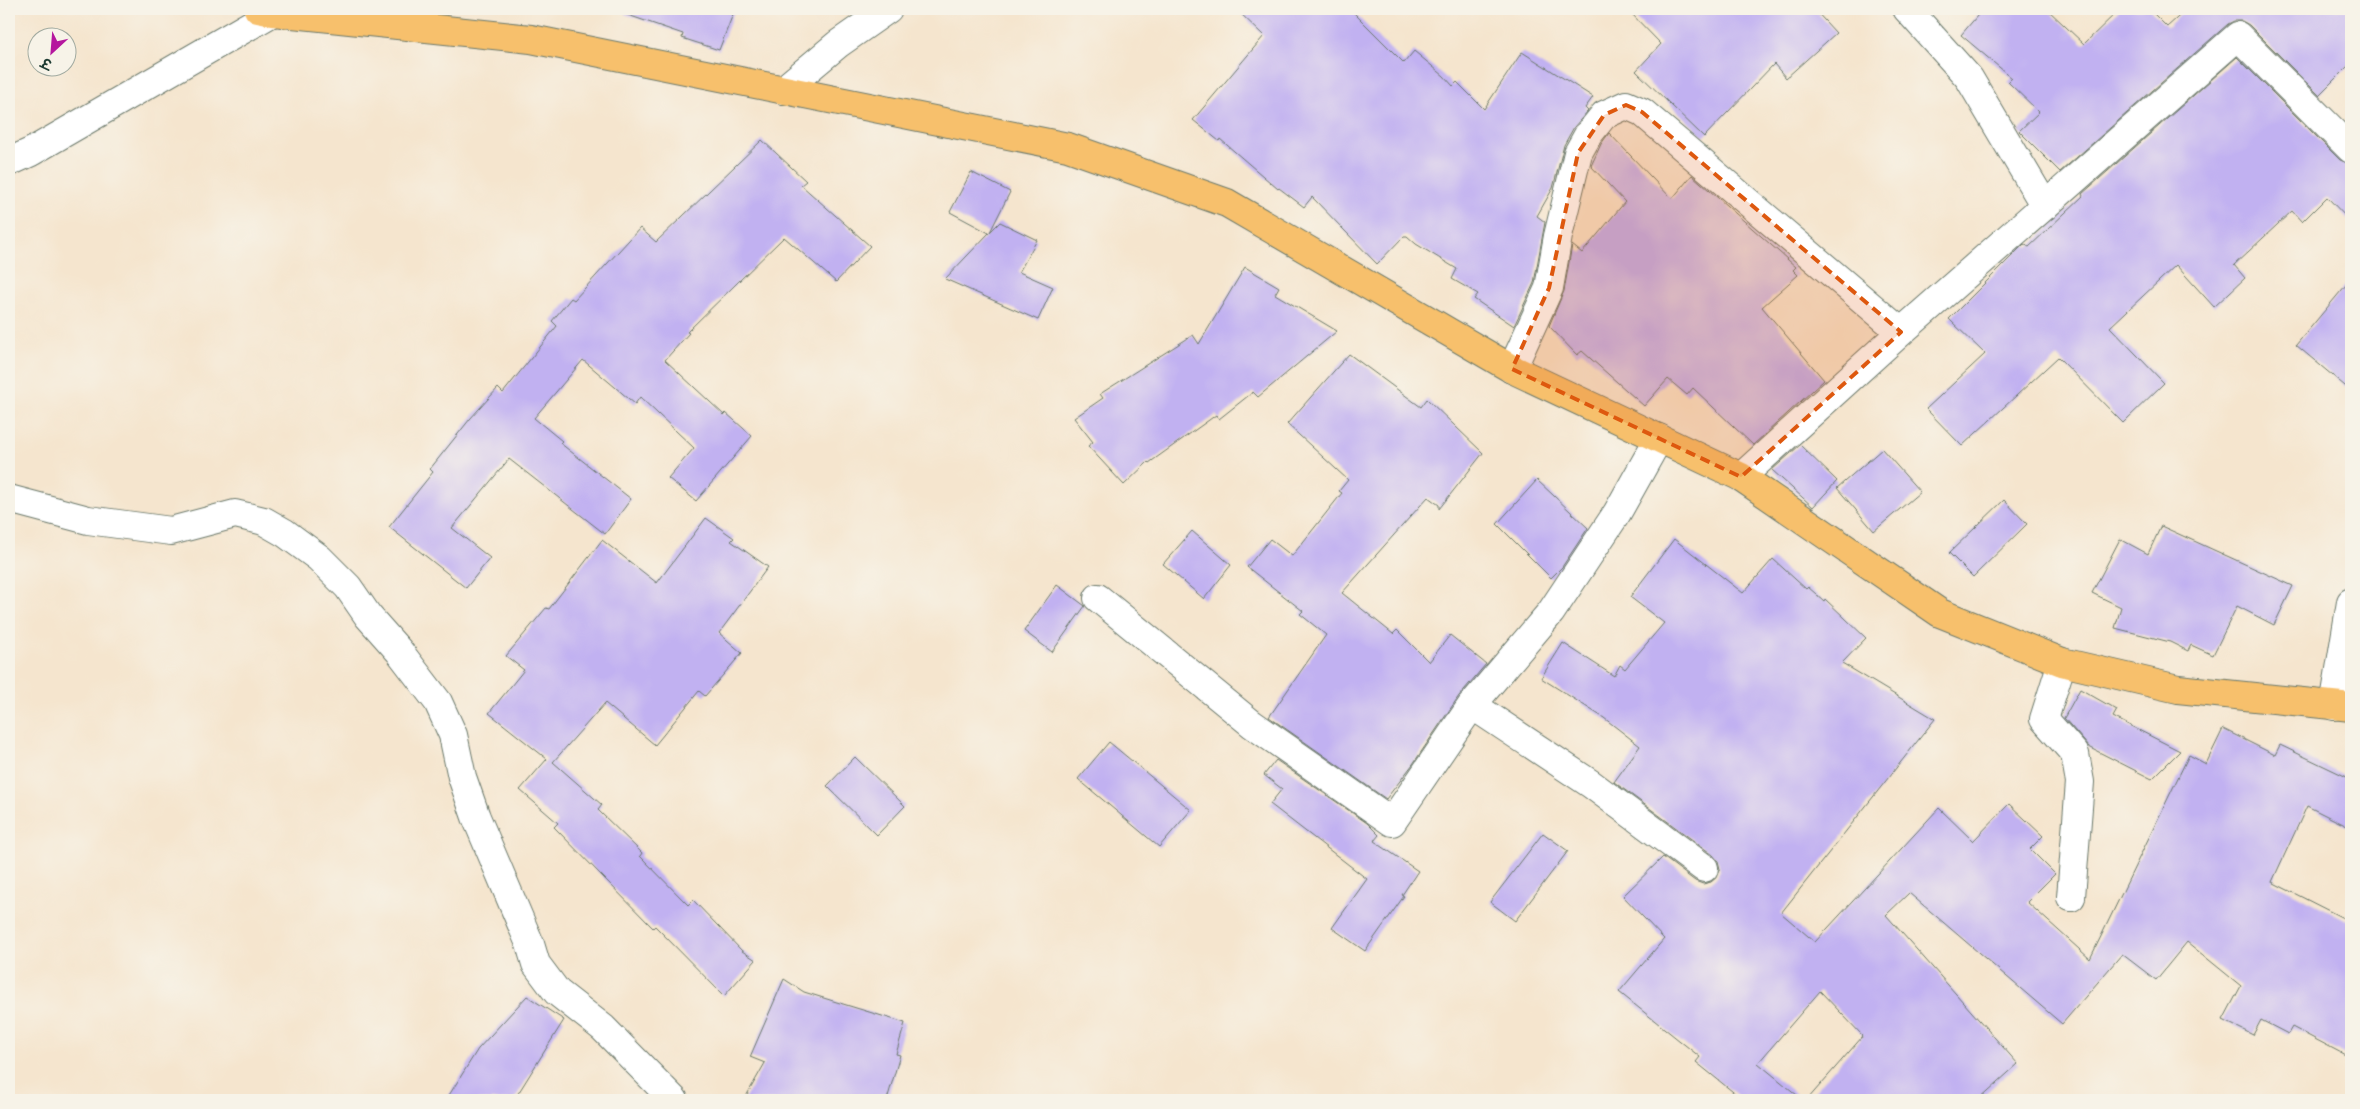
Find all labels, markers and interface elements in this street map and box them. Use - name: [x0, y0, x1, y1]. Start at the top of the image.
- north arrow: [28, 28, 78, 78]
- text: उ: [37, 52, 57, 74]

